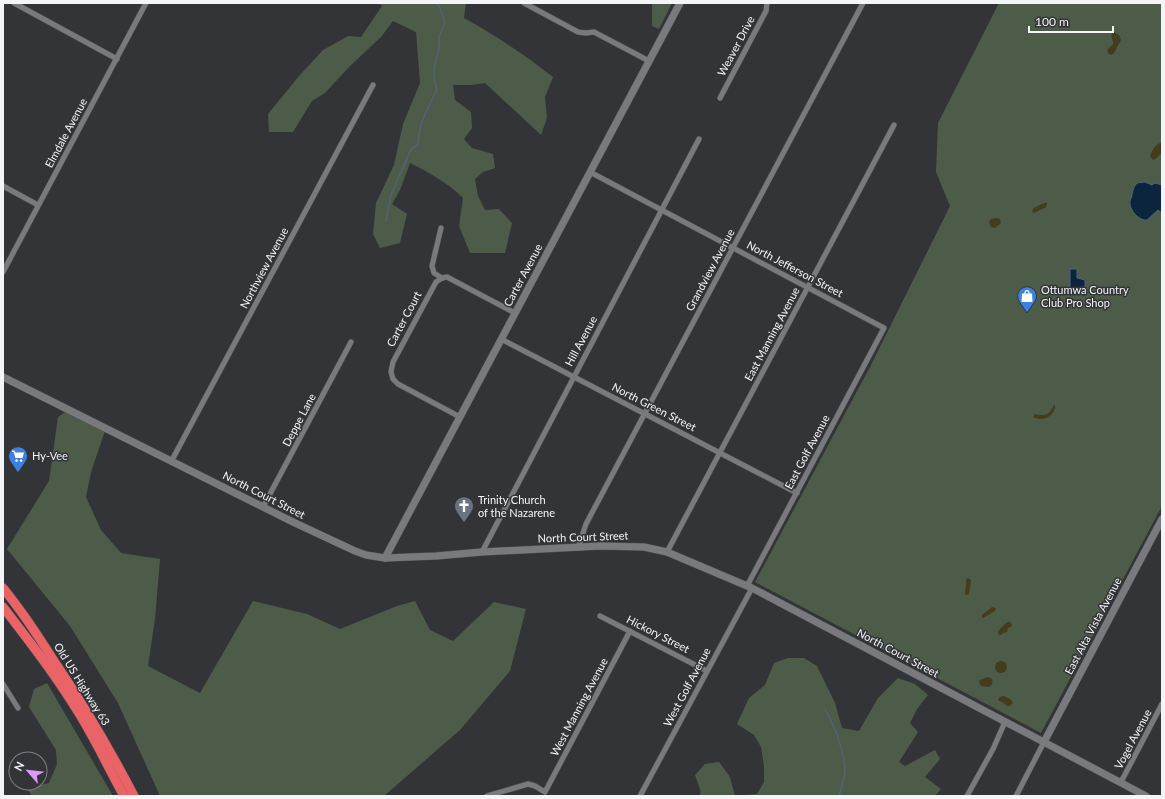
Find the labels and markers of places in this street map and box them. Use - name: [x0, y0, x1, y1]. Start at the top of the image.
- place label: Ottumwa Country Club Pro Shop: [1041, 283, 1129, 309]
- shop icon: Ottumwa Country Club Pro Shop: [1016, 285, 1038, 313]
- supermarket icon: Hy-Vee: [7, 445, 29, 473]
- place label: Hy-Vee: [32, 449, 68, 462]
- place label: Trinity Church of the Nazarene: [478, 493, 555, 519]
- church icon: Trinity Church of the Nazarene: [453, 495, 475, 523]

